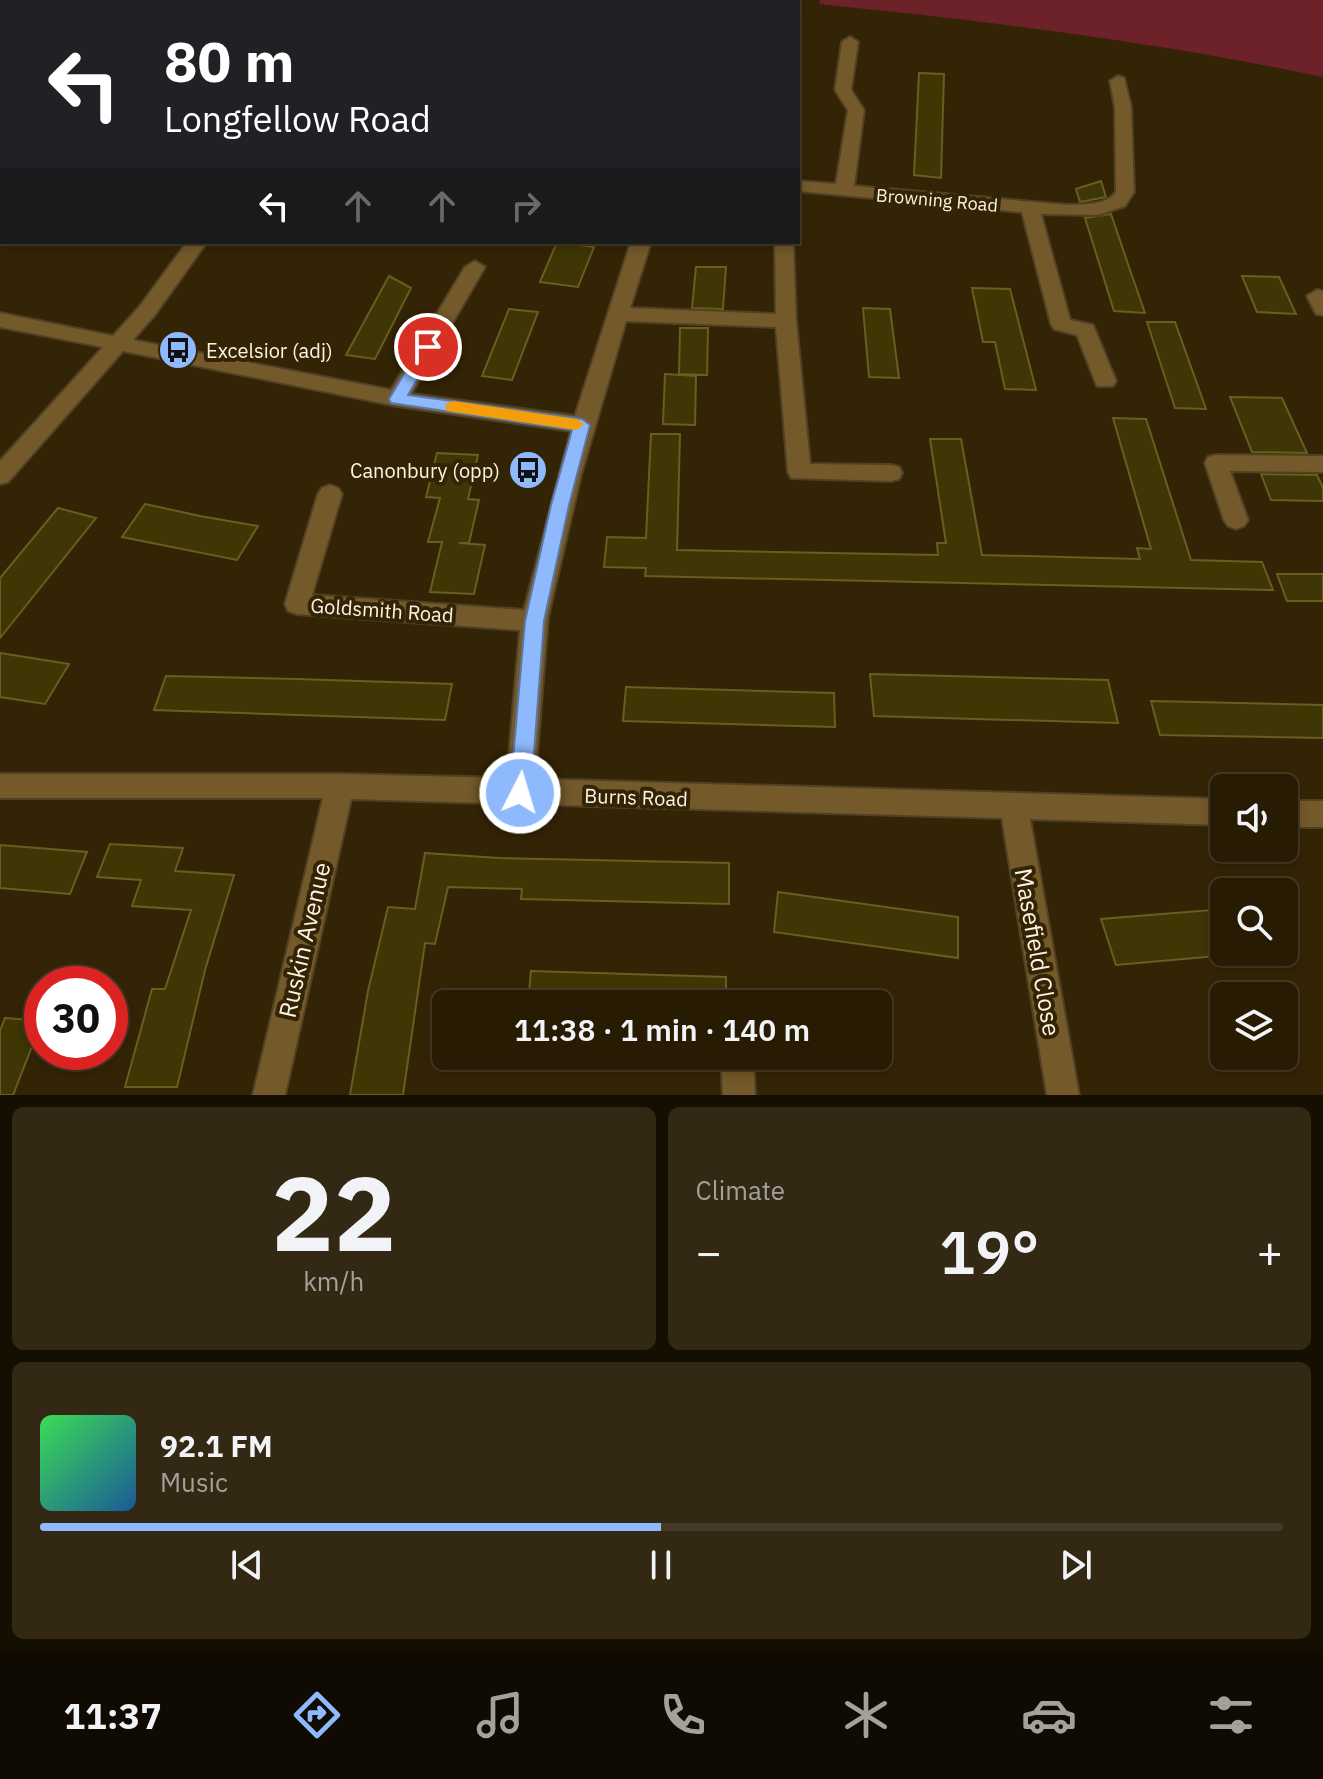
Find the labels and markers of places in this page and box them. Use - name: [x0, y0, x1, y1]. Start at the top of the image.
- pin: [394, 313, 462, 381]
- bus stop icon: Excelsior (adj): [157, 329, 199, 371]
- place label: Excelsior (adj): [206, 337, 333, 364]
- bus stop icon: Canonbury (opp): [507, 449, 549, 491]
- place label: Canonbury (opp): [350, 457, 500, 484]

